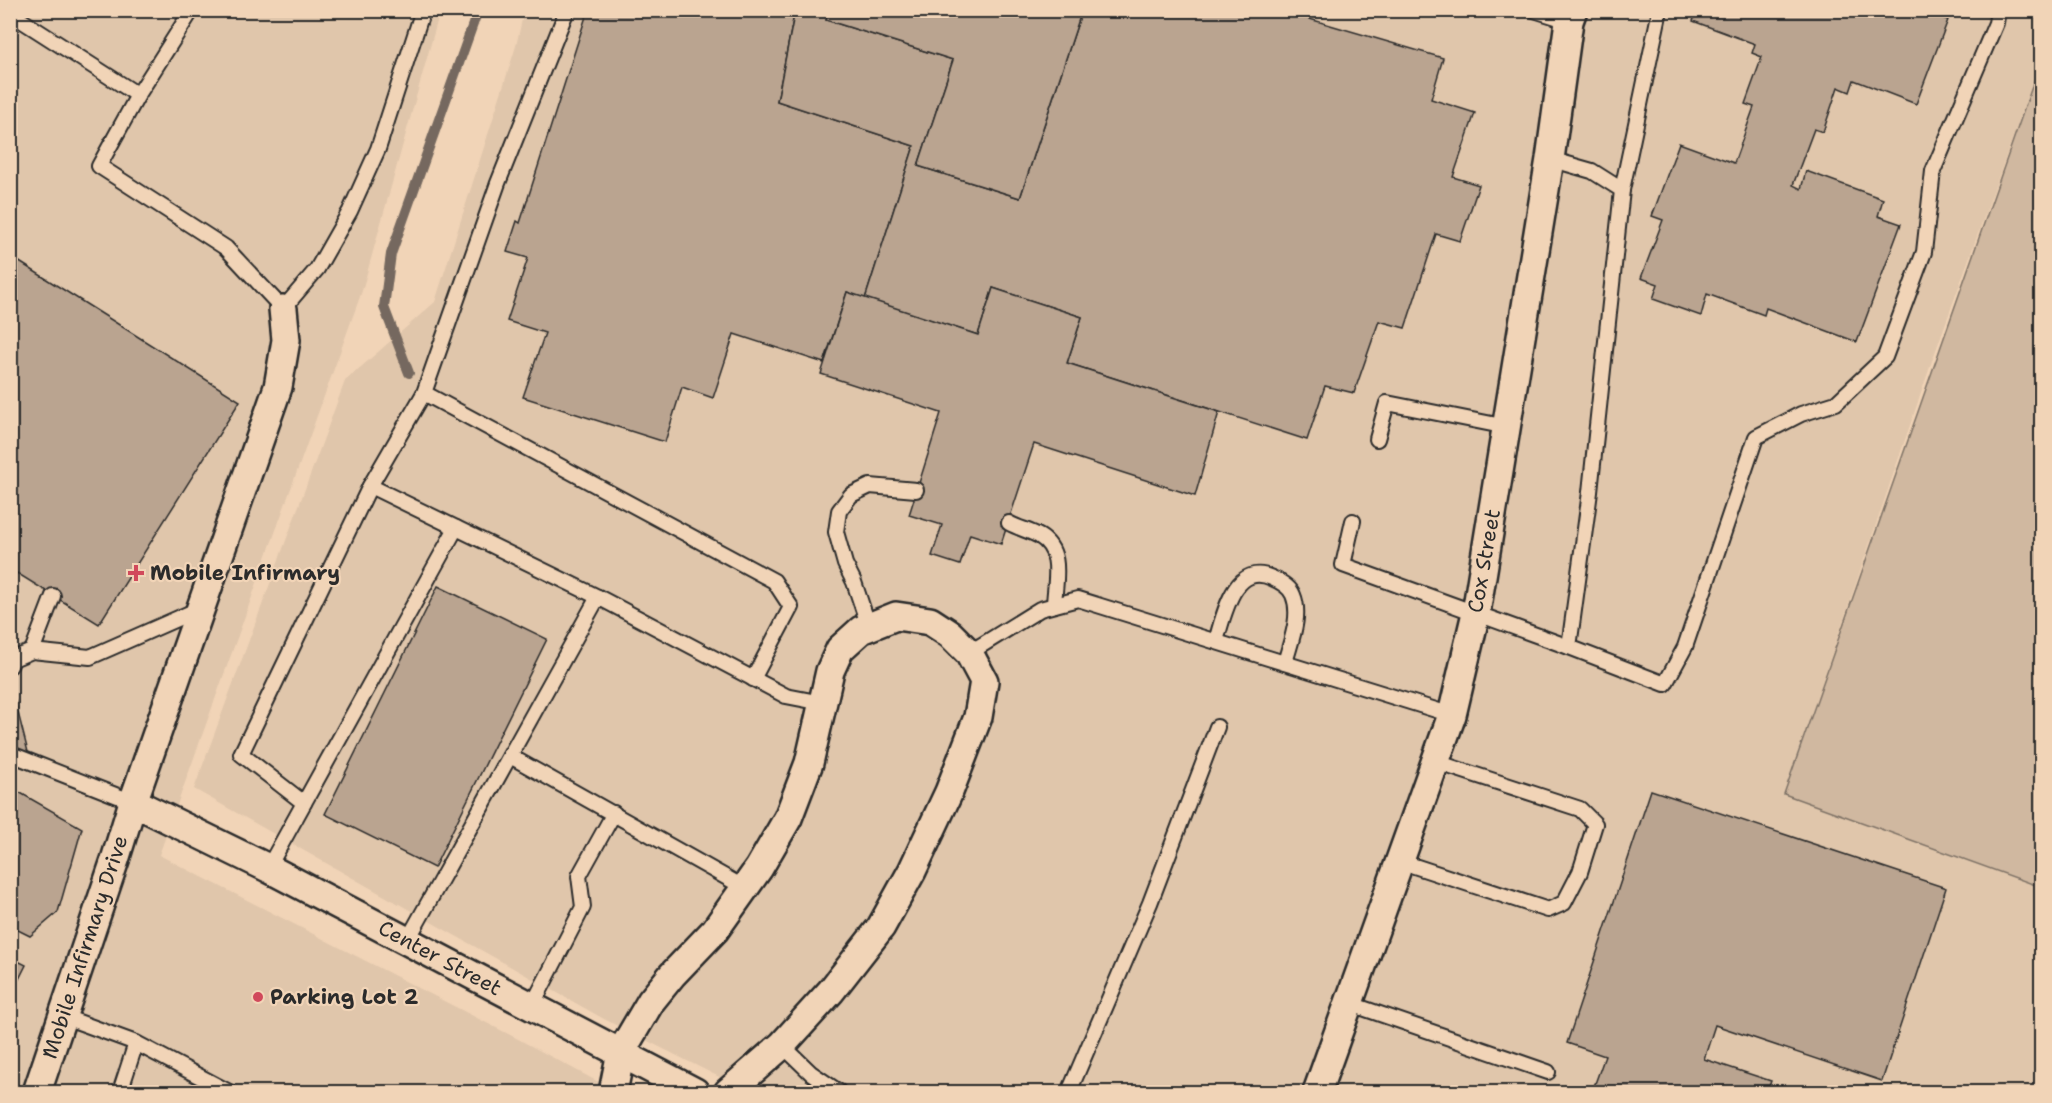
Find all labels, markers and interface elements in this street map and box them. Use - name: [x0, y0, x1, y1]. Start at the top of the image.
- street label: Cox Street: [1461, 507, 1507, 615]
- place label: Mobile Infirmary: [150, 559, 340, 587]
- marker: Mobile Infirmary: [127, 564, 145, 582]
- street label: Mobile Infirmary Drive: [36, 832, 134, 1062]
- street label: Center Street: [374, 914, 506, 1002]
- place label: Parking Lot 2: [270, 983, 419, 1011]
- marker: Parking Lot 2: [251, 990, 265, 1004]

